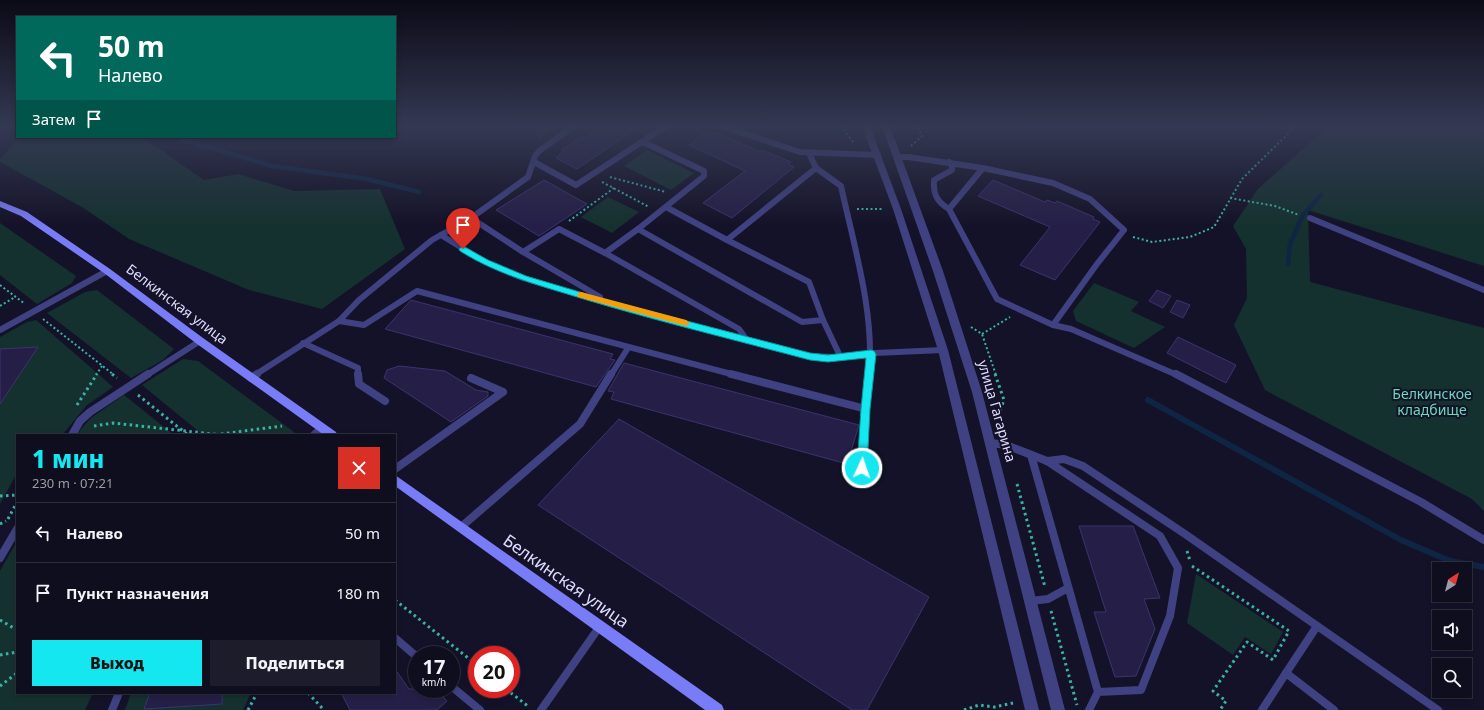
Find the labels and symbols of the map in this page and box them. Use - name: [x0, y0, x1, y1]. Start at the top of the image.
- pin: [446, 208, 480, 249]
- street label: Белкинская улица: [123, 259, 232, 348]
- street label: улица Гагарина: [974, 358, 1021, 464]
- park label: Белкинское кладбище: [1392, 384, 1472, 419]
- position arrow: [841, 447, 883, 489]
- street label: Белкинская улица: [499, 529, 634, 633]
- north arrow: [1432, 562, 1472, 602]
- speed limit sign: 20: [468, 646, 520, 698]

